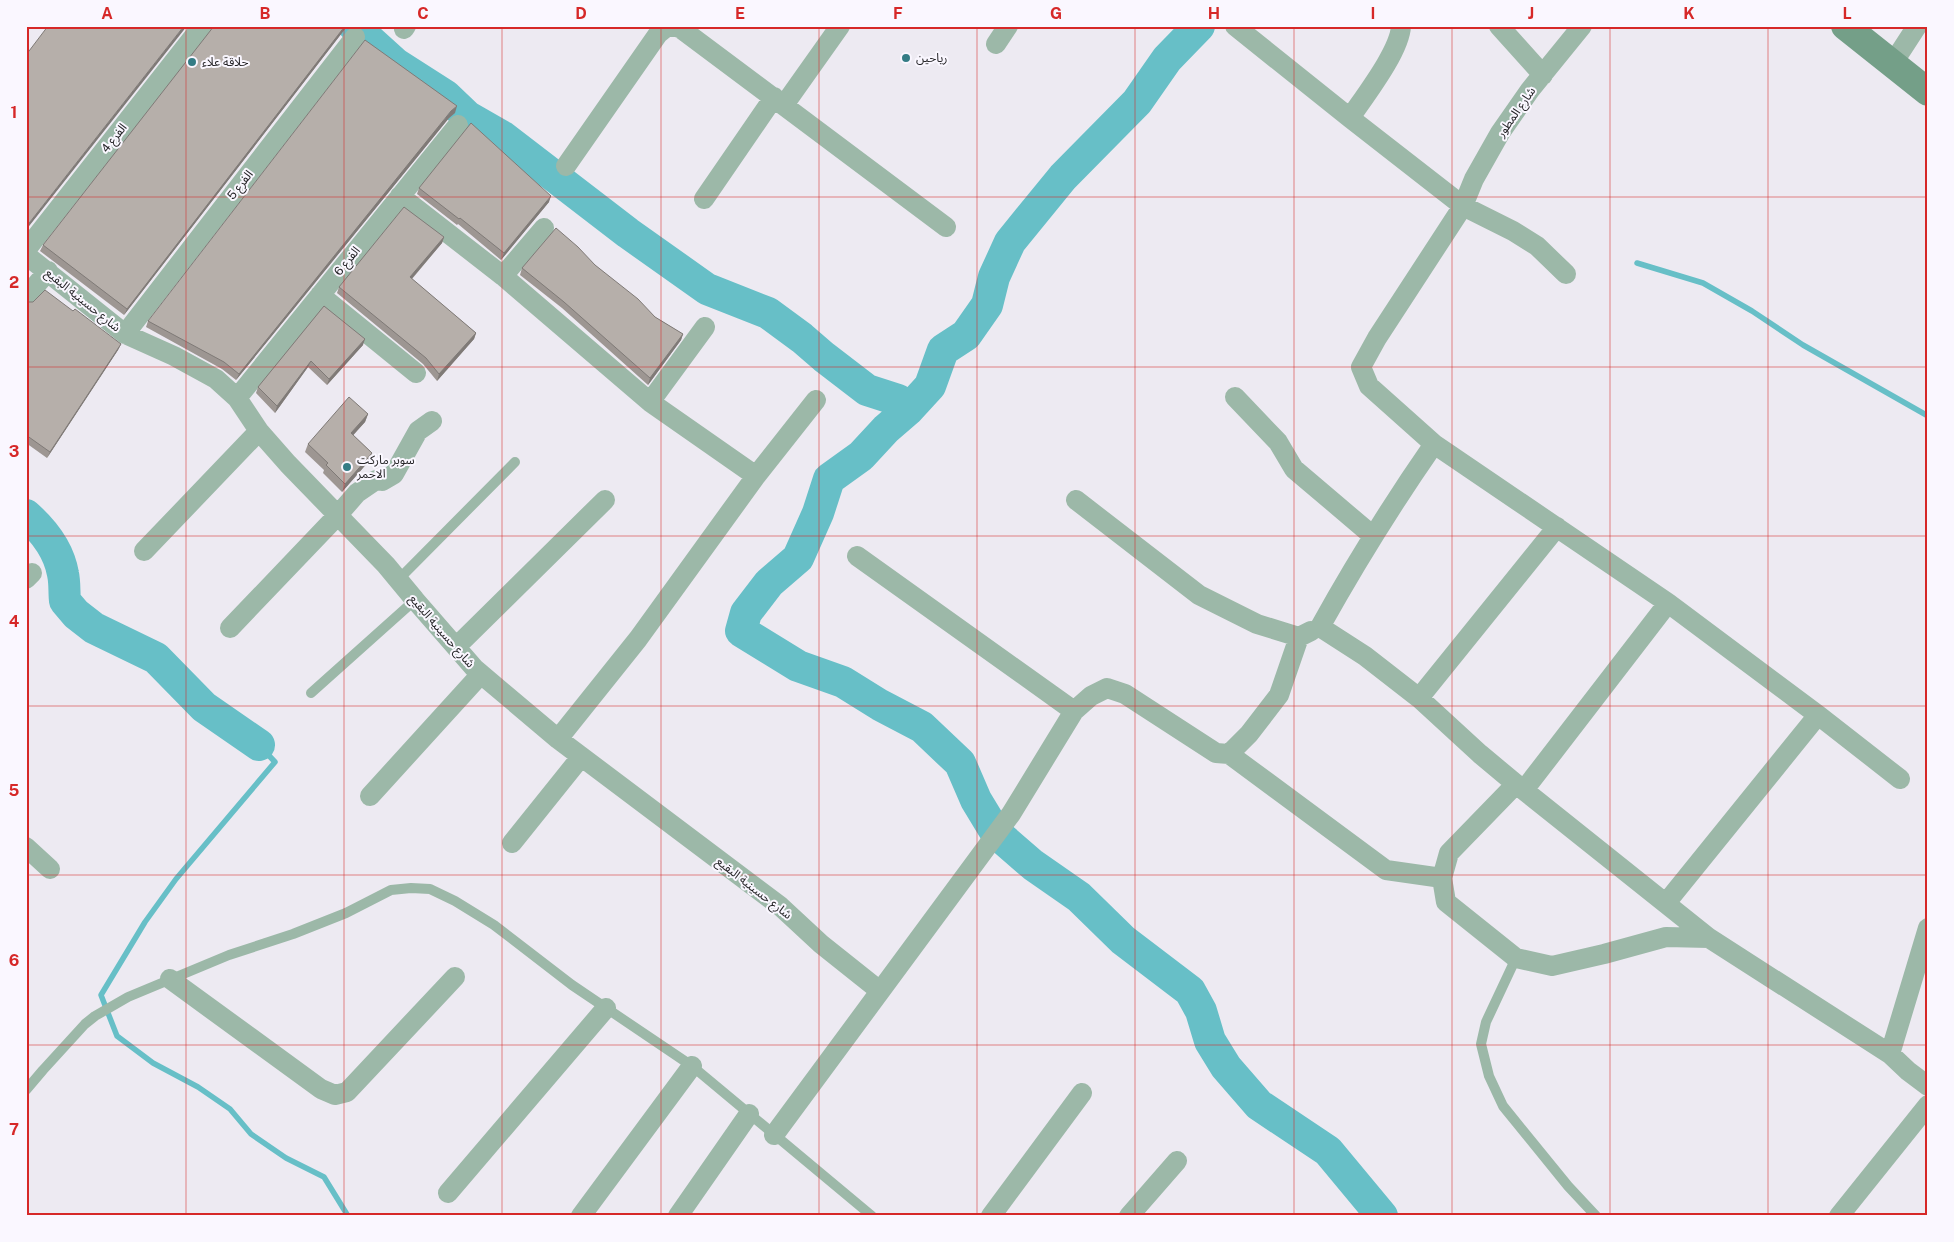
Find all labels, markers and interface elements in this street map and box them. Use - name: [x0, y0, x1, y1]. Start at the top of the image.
- text: A: [101, 4, 113, 23]
- text: B: [260, 4, 271, 23]
- text: C: [417, 4, 429, 23]
- text: D: [575, 4, 587, 23]
- text: E: [735, 4, 745, 23]
- text: F: [893, 4, 903, 23]
- text: G: [1050, 4, 1062, 23]
- text: H: [1208, 4, 1220, 23]
- text: I: [1371, 4, 1375, 23]
- text: J: [1528, 4, 1534, 23]
- text: K: [1683, 4, 1695, 23]
- text: L: [1842, 4, 1852, 23]
- place label: رياحين: [916, 51, 947, 65]
- marker: رياحين: [900, 52, 912, 64]
- place label: حلاقة علاء: [202, 55, 249, 69]
- marker: حلاقة علاء: [186, 56, 198, 68]
- street label: شارع المطور: [1493, 84, 1540, 142]
- text: 1: [11, 103, 17, 122]
- street label: الفرع 4: [98, 120, 131, 157]
- street label: الفرع 5: [224, 167, 257, 204]
- street label: الفرع 6: [331, 244, 365, 280]
- street label: شارع حسينية البقيع: [41, 266, 123, 336]
- text: 2: [9, 273, 19, 292]
- text: 3: [9, 442, 19, 461]
- place label: سوبر ماركت الاحمر: [356, 453, 415, 481]
- marker: سوبر ماركت الاحمر: [341, 461, 353, 473]
- street label: شارع حسينية البقيع: [405, 592, 478, 672]
- text: 4: [9, 612, 20, 631]
- text: 5: [9, 781, 20, 800]
- street label: شارع حسينية البقيع: [712, 854, 795, 923]
- text: 6: [9, 951, 19, 970]
- text: 7: [9, 1120, 19, 1139]

